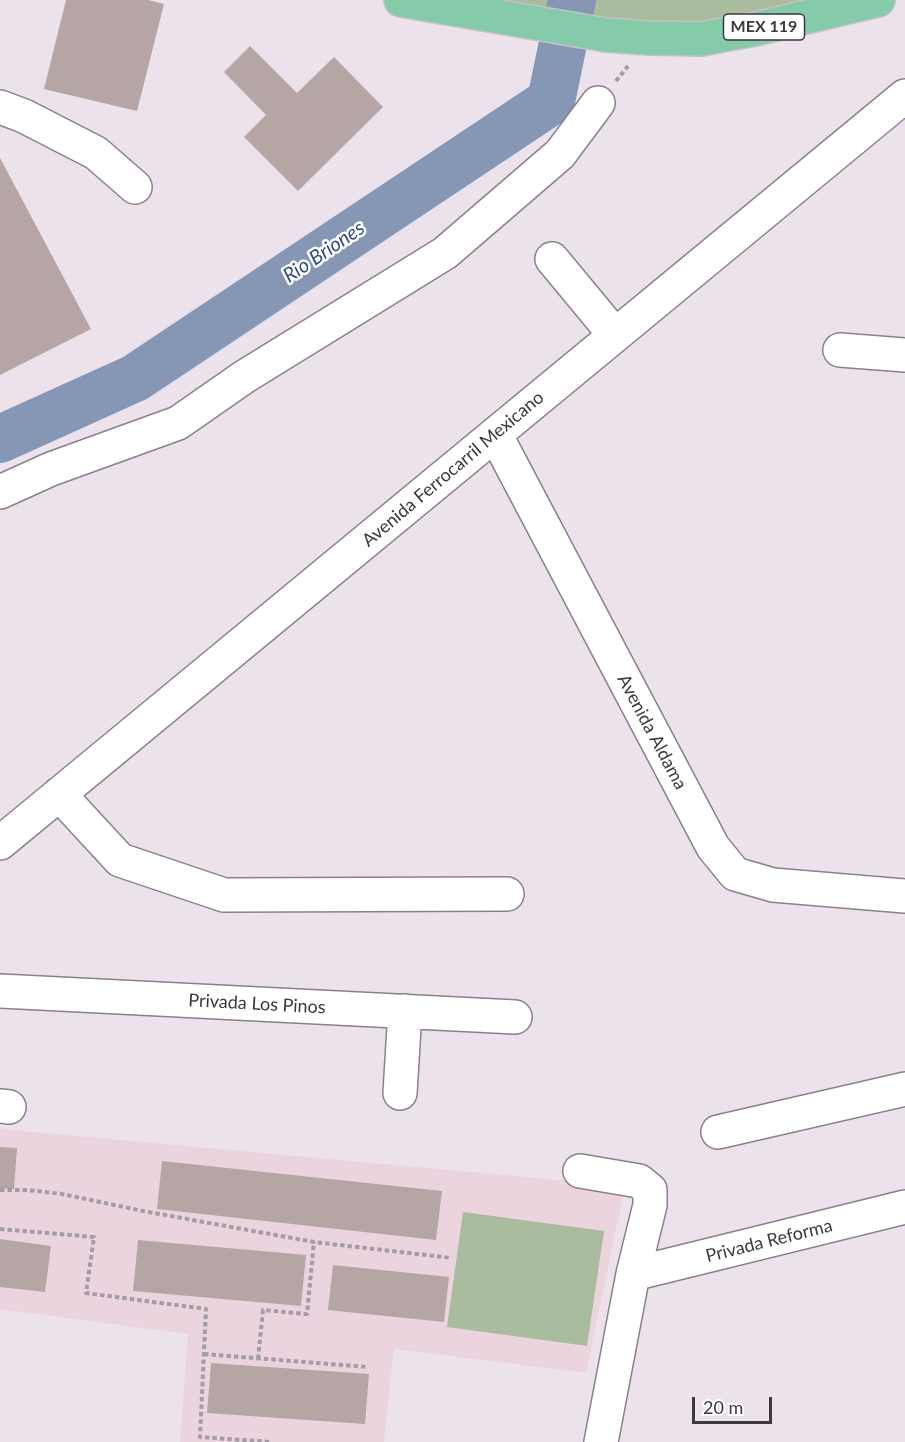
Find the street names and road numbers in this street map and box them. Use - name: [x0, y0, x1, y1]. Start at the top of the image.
- road number: MEX 119: [724, 14, 804, 40]
- street label: Avenida Ferrocarril Mexicano: [358, 387, 548, 551]
- street label: Avenida Aldama: [613, 671, 691, 793]
- street label: Privada Los Pinos: [188, 990, 326, 1018]
- street label: Privada Reforma: [703, 1215, 835, 1267]

